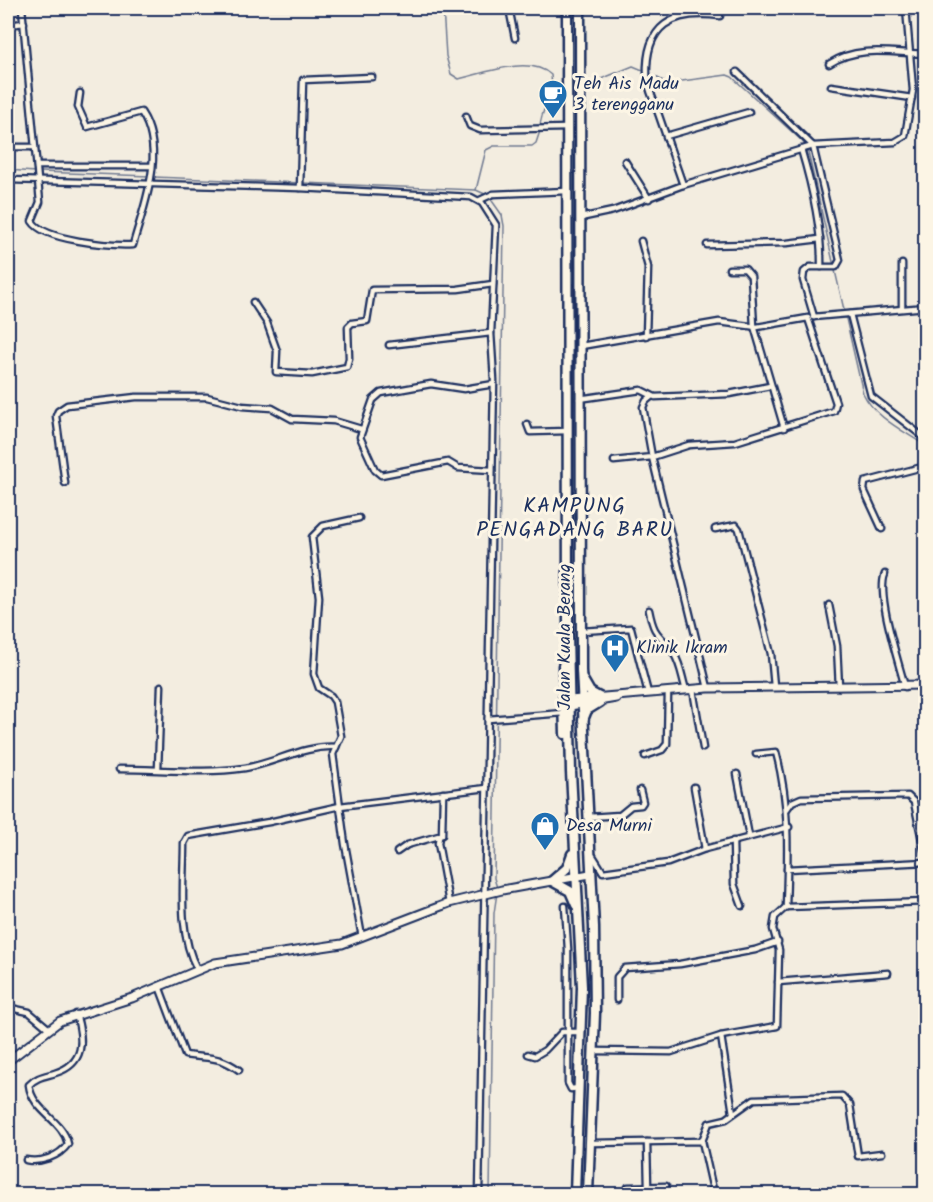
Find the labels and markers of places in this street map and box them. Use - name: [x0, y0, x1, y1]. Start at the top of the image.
- place label: Teh Ais Madu 3 terengganu: [574, 70, 679, 120]
- cafe icon: Teh Ais Madu 3 terengganu: [537, 78, 569, 120]
- hospital icon: Klinik Ikram: [599, 632, 631, 674]
- place label: Klinik Ikram: [636, 634, 728, 663]
- shop icon: Desa Murni: [529, 810, 561, 852]
- place label: Desa Murni: [566, 812, 652, 841]

